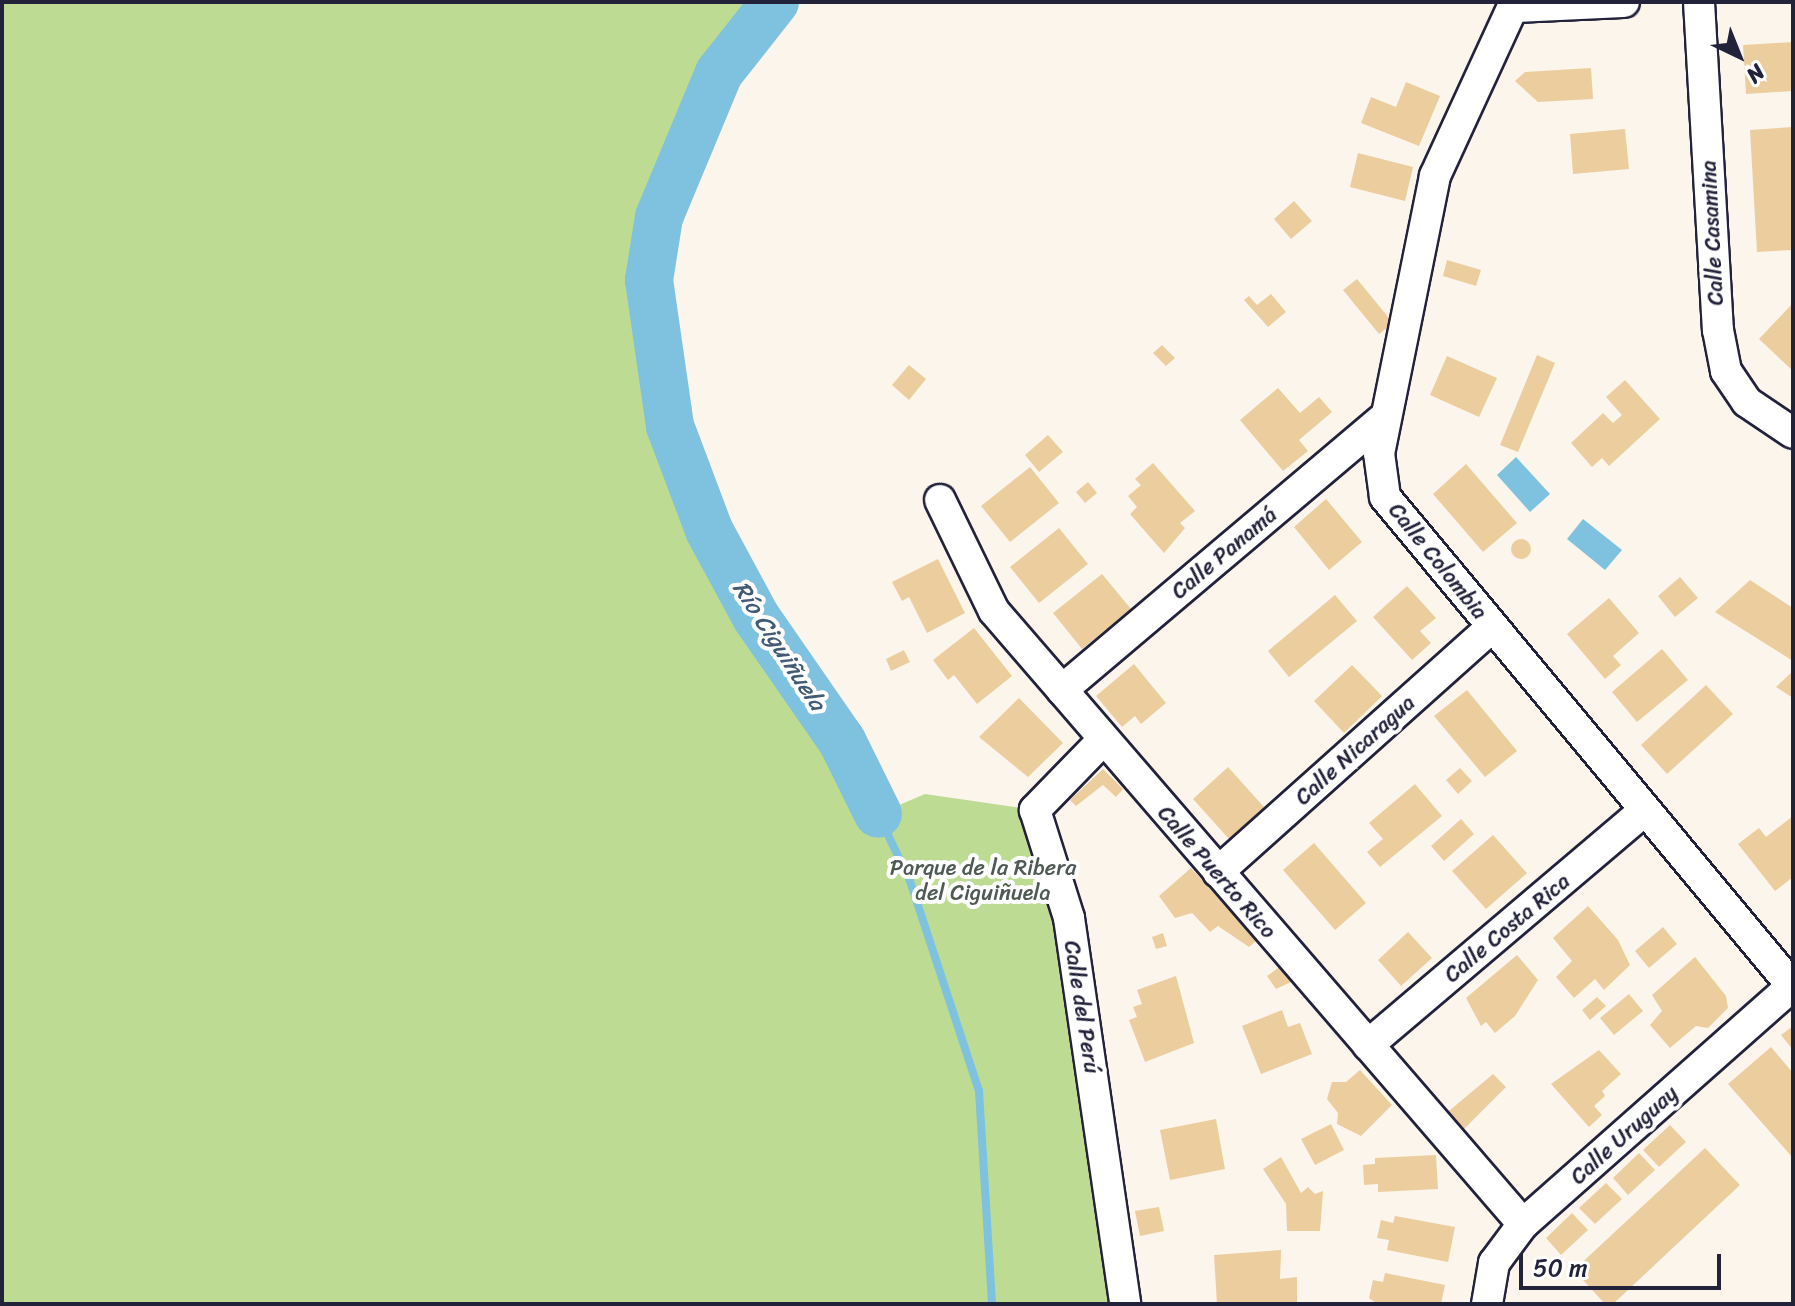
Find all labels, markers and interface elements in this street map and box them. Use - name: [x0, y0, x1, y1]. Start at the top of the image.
- north arrow: [1699, 16, 1779, 96]
- text: N: [1737, 54, 1775, 93]
- street label: Calle Casamina: [1695, 159, 1729, 307]
- street label: Calle Colombia: [1383, 497, 1493, 625]
- street label: Calle Panamá: [1166, 501, 1282, 605]
- water label: Río Ciguiñuela: [726, 575, 832, 717]
- street label: Calle Nicaragua: [1290, 689, 1420, 811]
- street label: Calle Puerto Rico: [1152, 800, 1282, 944]
- park label: Parque de la Ribera del Ciguiñuela: [890, 854, 1076, 906]
- street label: Calle Costa Rica: [1438, 867, 1576, 989]
- street label: Calle del Perú: [1058, 938, 1106, 1076]
- street label: Calle Uruguay: [1565, 1080, 1683, 1190]
- scale bar: [1523, 1238, 1725, 1288]
- text: 50 m: [1533, 1247, 1588, 1289]

